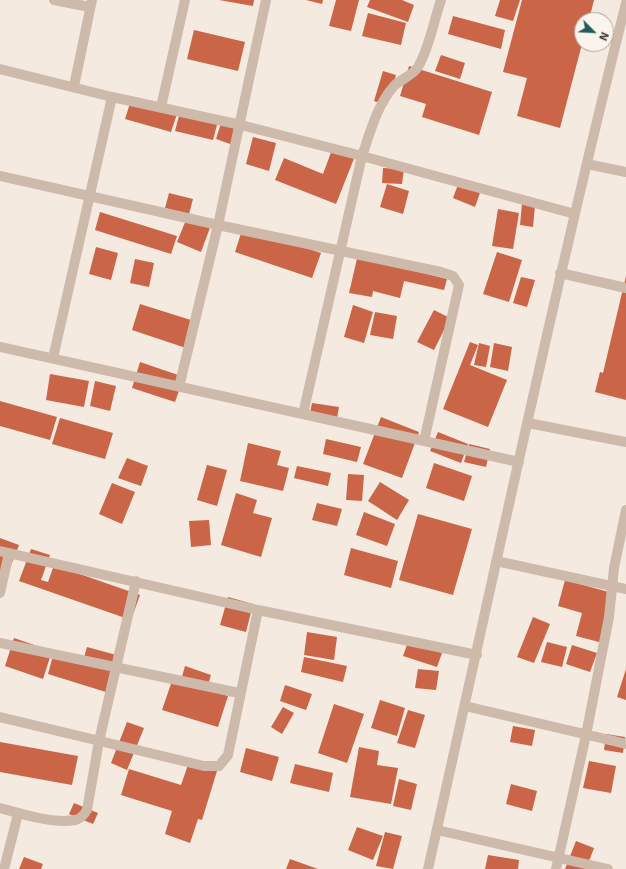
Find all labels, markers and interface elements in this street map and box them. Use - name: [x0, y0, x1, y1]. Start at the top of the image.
- north arrow: [574, 12, 614, 52]
- text: N: [597, 30, 612, 43]

